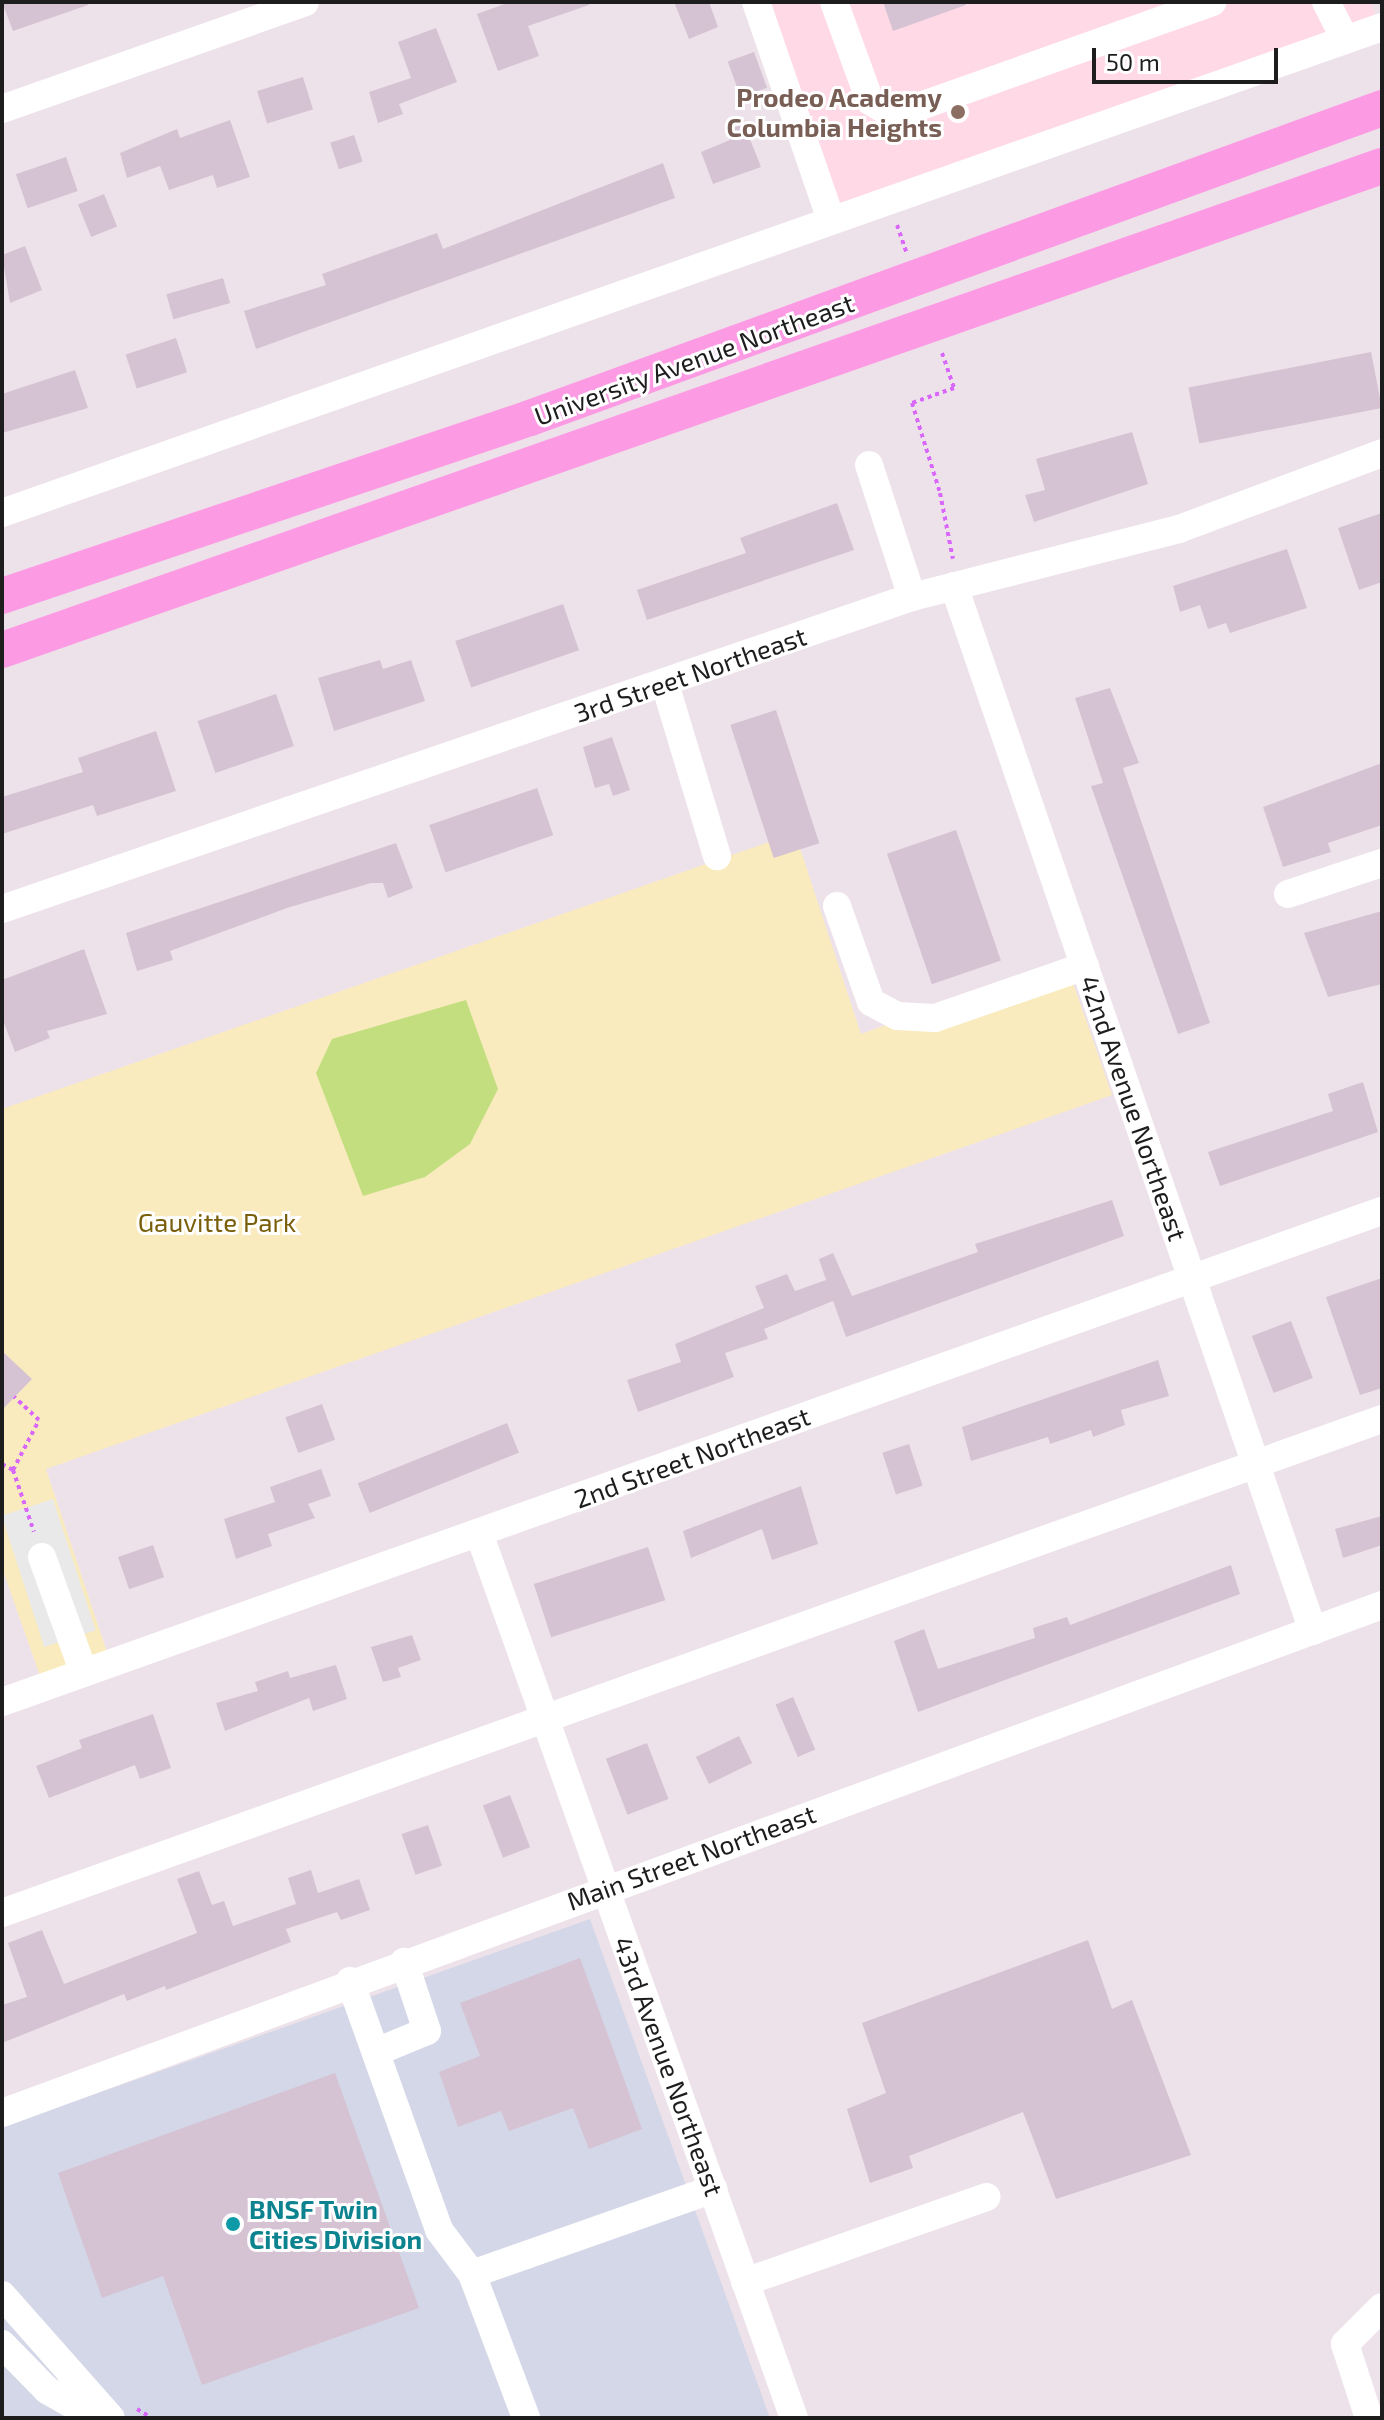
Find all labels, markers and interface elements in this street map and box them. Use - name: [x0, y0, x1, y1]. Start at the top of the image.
- scale bar: [1096, 32, 1282, 82]
- text: 50 m: [1106, 47, 1160, 76]
- place label: Prodeo Academy Columbia Heights: [726, 81, 942, 142]
- marker: Prodeo Academy Columbia Heights: [949, 103, 967, 121]
- street label: University Avenue Northeast: [529, 286, 859, 432]
- street label: 3rd Street Northeast: [570, 620, 810, 728]
- street label: 42nd Avenue Northeast: [1074, 971, 1194, 1245]
- park label: Gauvitte Park: [138, 1206, 296, 1238]
- street label: 2nd Street Northeast: [570, 1400, 814, 1514]
- street label: Main Street Northeast: [562, 1797, 820, 1917]
- street label: 43rd Avenue Northeast: [607, 1932, 731, 2200]
- place label: BNSF Twin Cities Division: [249, 2193, 422, 2254]
- marker: BNSF Twin Cities Division: [224, 2215, 242, 2233]

